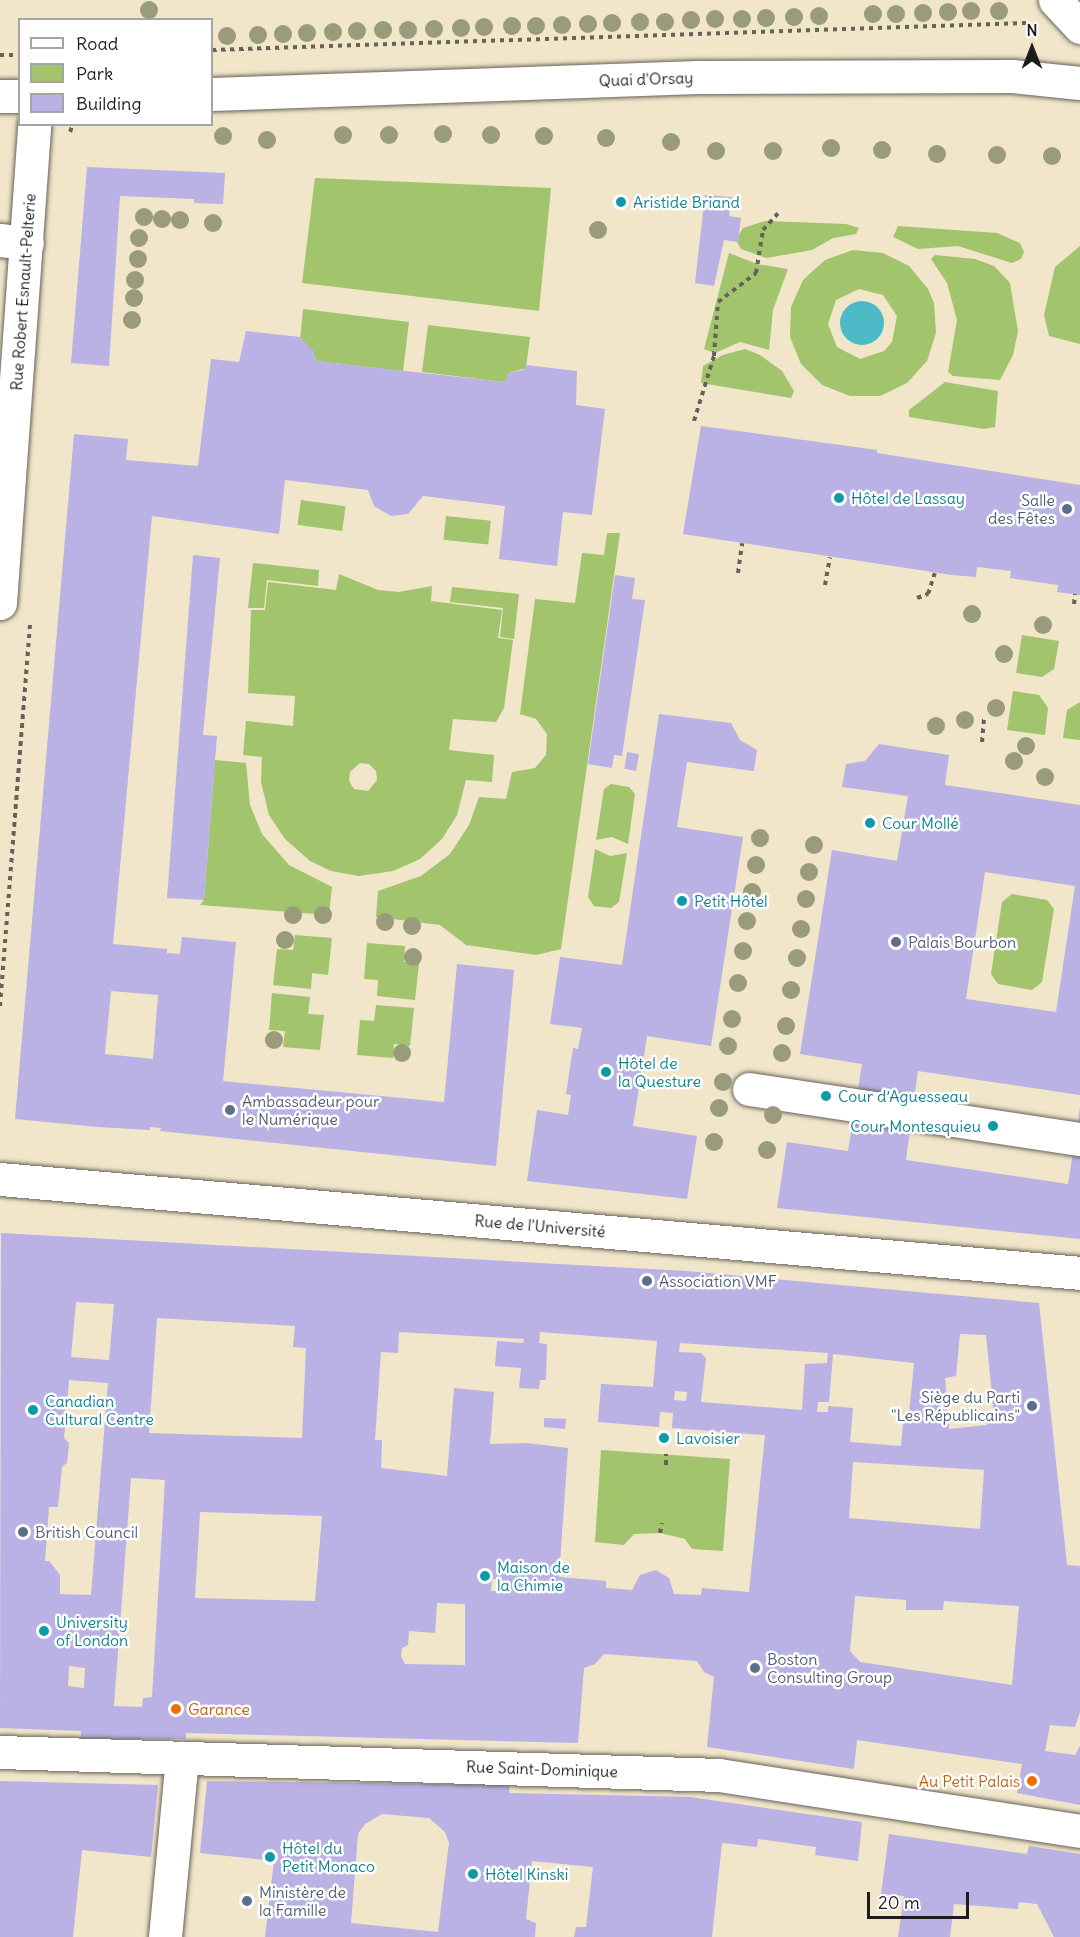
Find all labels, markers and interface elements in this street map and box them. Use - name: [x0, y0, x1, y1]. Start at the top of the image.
- legend: [18, 18, 213, 126]
- north arrow: [1002, 18, 1062, 78]
- text: N: [1026, 20, 1038, 40]
- text: Road: [76, 32, 118, 55]
- text: Park: [76, 62, 113, 85]
- street label: Quai d'Orsay: [598, 68, 694, 90]
- text: Building: [76, 92, 141, 115]
- place label: Aristide Briand: [633, 192, 740, 212]
- street label: Rue Robert Esnault-Pelterie: [7, 193, 39, 391]
- marker: Aristide Briand: [614, 195, 628, 209]
- place label: Hôtel de Lassay: [851, 488, 965, 508]
- place label: Salle des Fêtes: [988, 490, 1055, 528]
- marker: Hôtel de Lassay: [832, 491, 846, 505]
- marker: Salle des Fêtes: [1060, 502, 1074, 516]
- place label: Cour Mollé: [882, 813, 959, 833]
- marker: Cour Mollé: [863, 816, 877, 830]
- place label: Petit Hôtel: [694, 891, 768, 911]
- marker: Petit Hôtel: [675, 894, 689, 908]
- place label: Palais Bourbon: [908, 932, 1016, 952]
- marker: Palais Bourbon: [889, 935, 903, 949]
- place label: Hôtel de la Questure: [618, 1053, 701, 1091]
- marker: Hôtel de la Questure: [599, 1065, 613, 1079]
- place label: Cour d’Aguesseau: [838, 1086, 968, 1106]
- marker: Cour d’Aguesseau: [819, 1089, 833, 1103]
- place label: Ambassadeur pour le Numérique: [242, 1091, 380, 1129]
- marker: Ambassadeur pour le Numérique: [223, 1103, 237, 1117]
- place label: Cour Montesquieu: [850, 1116, 981, 1136]
- marker: Cour Montesquieu: [986, 1119, 1000, 1133]
- street label: Rue de l'Université: [474, 1211, 606, 1241]
- place label: Association VMF: [659, 1271, 777, 1291]
- marker: Association VMF: [640, 1274, 654, 1288]
- place label: Siège du Parti "Les Républicains": [891, 1387, 1020, 1425]
- place label: Canadian Cultural Centre: [45, 1391, 154, 1429]
- marker: Siège du Parti "Les Républicains": [1025, 1399, 1039, 1413]
- marker: Canadian Cultural Centre: [26, 1403, 40, 1417]
- place label: Lavoisier: [676, 1428, 740, 1448]
- marker: Lavoisier: [657, 1431, 671, 1445]
- place label: British Council: [35, 1522, 138, 1542]
- marker: British Council: [16, 1525, 30, 1539]
- place label: Maison de la Chimie: [497, 1557, 570, 1595]
- marker: Maison de la Chimie: [478, 1569, 492, 1583]
- place label: University of London: [56, 1612, 128, 1650]
- marker: University of London: [37, 1624, 51, 1638]
- place label: Boston Consulting Group: [767, 1649, 892, 1687]
- marker: Boston Consulting Group: [748, 1661, 762, 1675]
- place label: Garance: [188, 1699, 250, 1719]
- marker: Garance: [169, 1702, 183, 1716]
- street label: Rue Saint-Dominique: [466, 1757, 618, 1781]
- place label: Au Petit Palais: [919, 1771, 1020, 1791]
- marker: Au Petit Palais: [1025, 1774, 1039, 1788]
- place label: Hôtel du Petit Monaco: [282, 1838, 375, 1876]
- marker: Hôtel du Petit Monaco: [263, 1850, 277, 1864]
- place label: Hôtel Kinski: [485, 1864, 568, 1884]
- marker: Hôtel Kinski: [466, 1867, 480, 1881]
- scale bar: [870, 1880, 972, 1918]
- place label: Ministère de la Famille: [259, 1882, 346, 1920]
- text: 20 m: [878, 1891, 920, 1914]
- marker: Ministère de la Famille: [240, 1894, 254, 1908]

